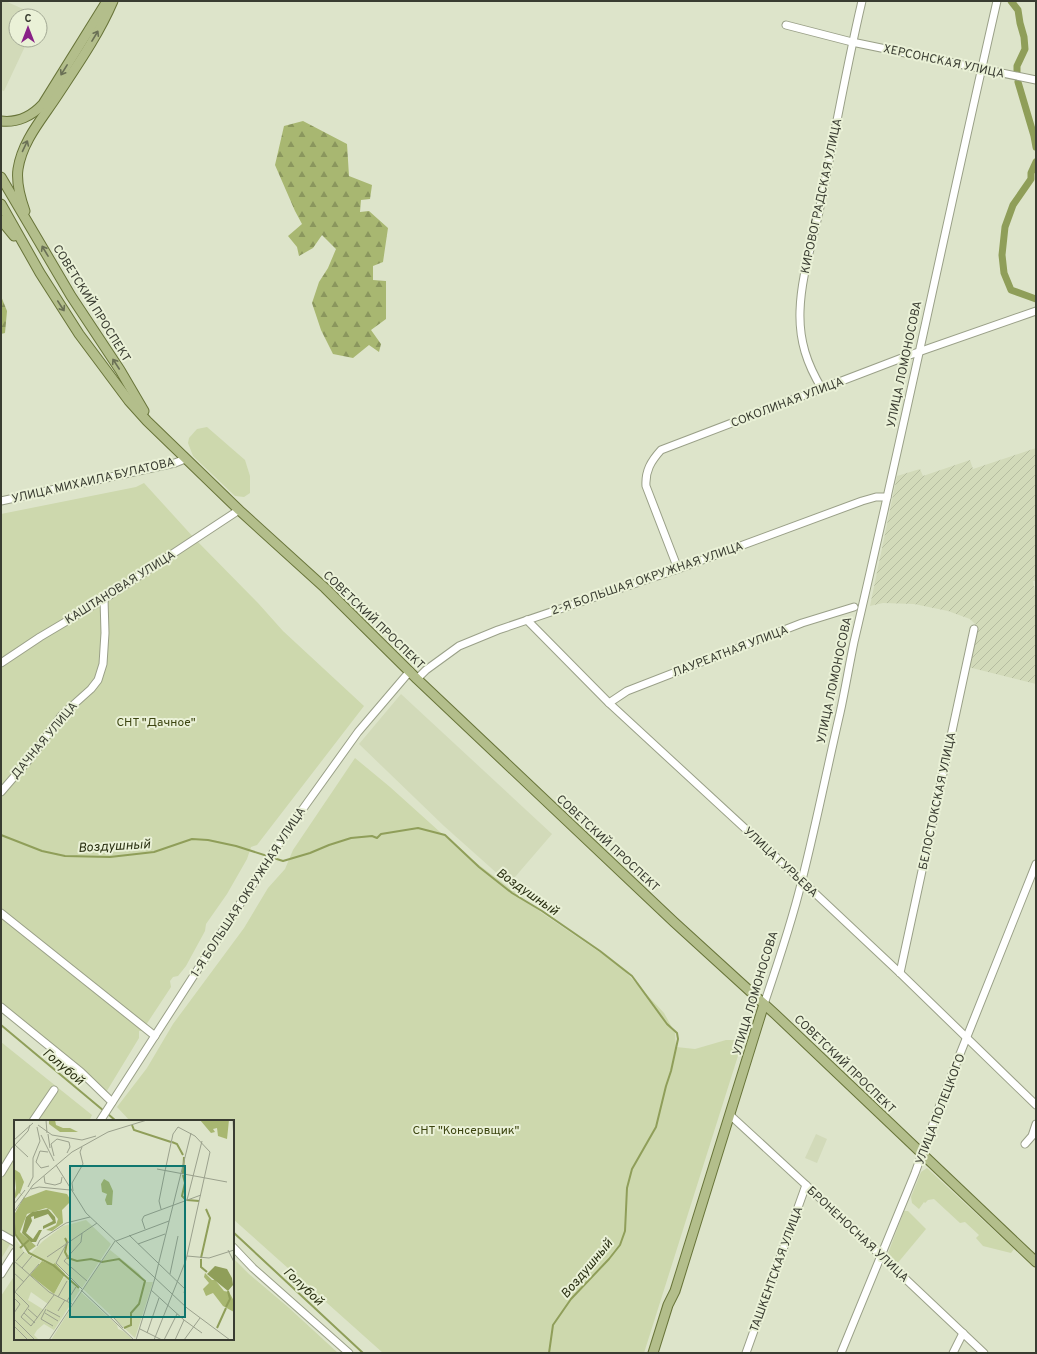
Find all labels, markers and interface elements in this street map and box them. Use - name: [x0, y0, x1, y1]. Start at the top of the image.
- north arrow: [8, 8, 48, 48]
- text: С: [24, 12, 32, 26]
- one-way arrow: [91, 30, 99, 42]
- street label: ХЕРСОНСКАЯ УЛИЦА: [882, 41, 1006, 83]
- one-way arrow: [60, 64, 68, 75]
- street label: КИРОВОГРАДСКАЯ УЛИЦА: [798, 117, 846, 275]
- one-way arrow: [22, 141, 29, 153]
- street label: СОВЕТСКИЙ ПРОСПЕКТ: [48, 242, 134, 365]
- one-way arrow: [40, 245, 48, 257]
- street label: УЛИЦА ЛОМОНОСОВА: [884, 299, 926, 429]
- one-way arrow: [57, 300, 65, 311]
- one-way arrow: [112, 358, 120, 369]
- street label: СОКОЛИНАЯ УЛИЦА: [729, 374, 846, 432]
- street label: УЛИЦА МИХАИЛА БУЛАТОВА: [10, 454, 176, 508]
- street label: 2-Я БОЛЬШАЯ ОКРУЖНАЯ УЛИЦА: [549, 539, 745, 619]
- street label: КАШТАНОВАЯ УЛИЦА: [62, 547, 179, 628]
- street label: СОВЕТСКИЙ ПРОСПЕКТ: [319, 568, 428, 674]
- street label: УЛИЦА ЛОМОНОСОВА: [814, 615, 856, 745]
- street label: ЛАУРЕАТНАЯ УЛИЦА: [670, 622, 791, 681]
- street label: ДАЧНАЯ УЛИЦА: [8, 699, 82, 782]
- park label: СНТ "Дачное": [116, 715, 196, 731]
- street label: БЕЛОСТОКСКАЯ УЛИЦА: [916, 731, 960, 872]
- street label: СОВЕТСКИЙ ПРОСПЕКТ: [552, 792, 662, 896]
- street label: 1-Я БОЛЬШАЯ ОКРУЖНАЯ УЛИЦА: [188, 805, 310, 981]
- street label: УЛИЦА ГУРЬЕВА: [740, 824, 821, 901]
- water label: Воздушный: [78, 837, 151, 857]
- water label: Воздушный: [493, 865, 561, 920]
- street label: УЛИЦА ЛОМОНОСОВА: [729, 929, 782, 1057]
- street label: СОВЕТСКИЙ ПРОСПЕКТ: [790, 1012, 899, 1118]
- water label: Голубой: [39, 1046, 87, 1090]
- street label: УЛИЦА ПОЛЕЦКОГО: [912, 1052, 969, 1167]
- inset map: [14, 1120, 234, 1340]
- park label: СНТ "Консервщик": [413, 1123, 520, 1139]
- street label: БРОНЕНОСНАЯ УЛИЦА: [803, 1183, 912, 1286]
- street label: ТАШКЕНТСКАЯ УЛИЦА: [747, 1204, 807, 1334]
- water label: Воздушный: [558, 1236, 617, 1302]
- water label: Голубой: [279, 1265, 326, 1310]

